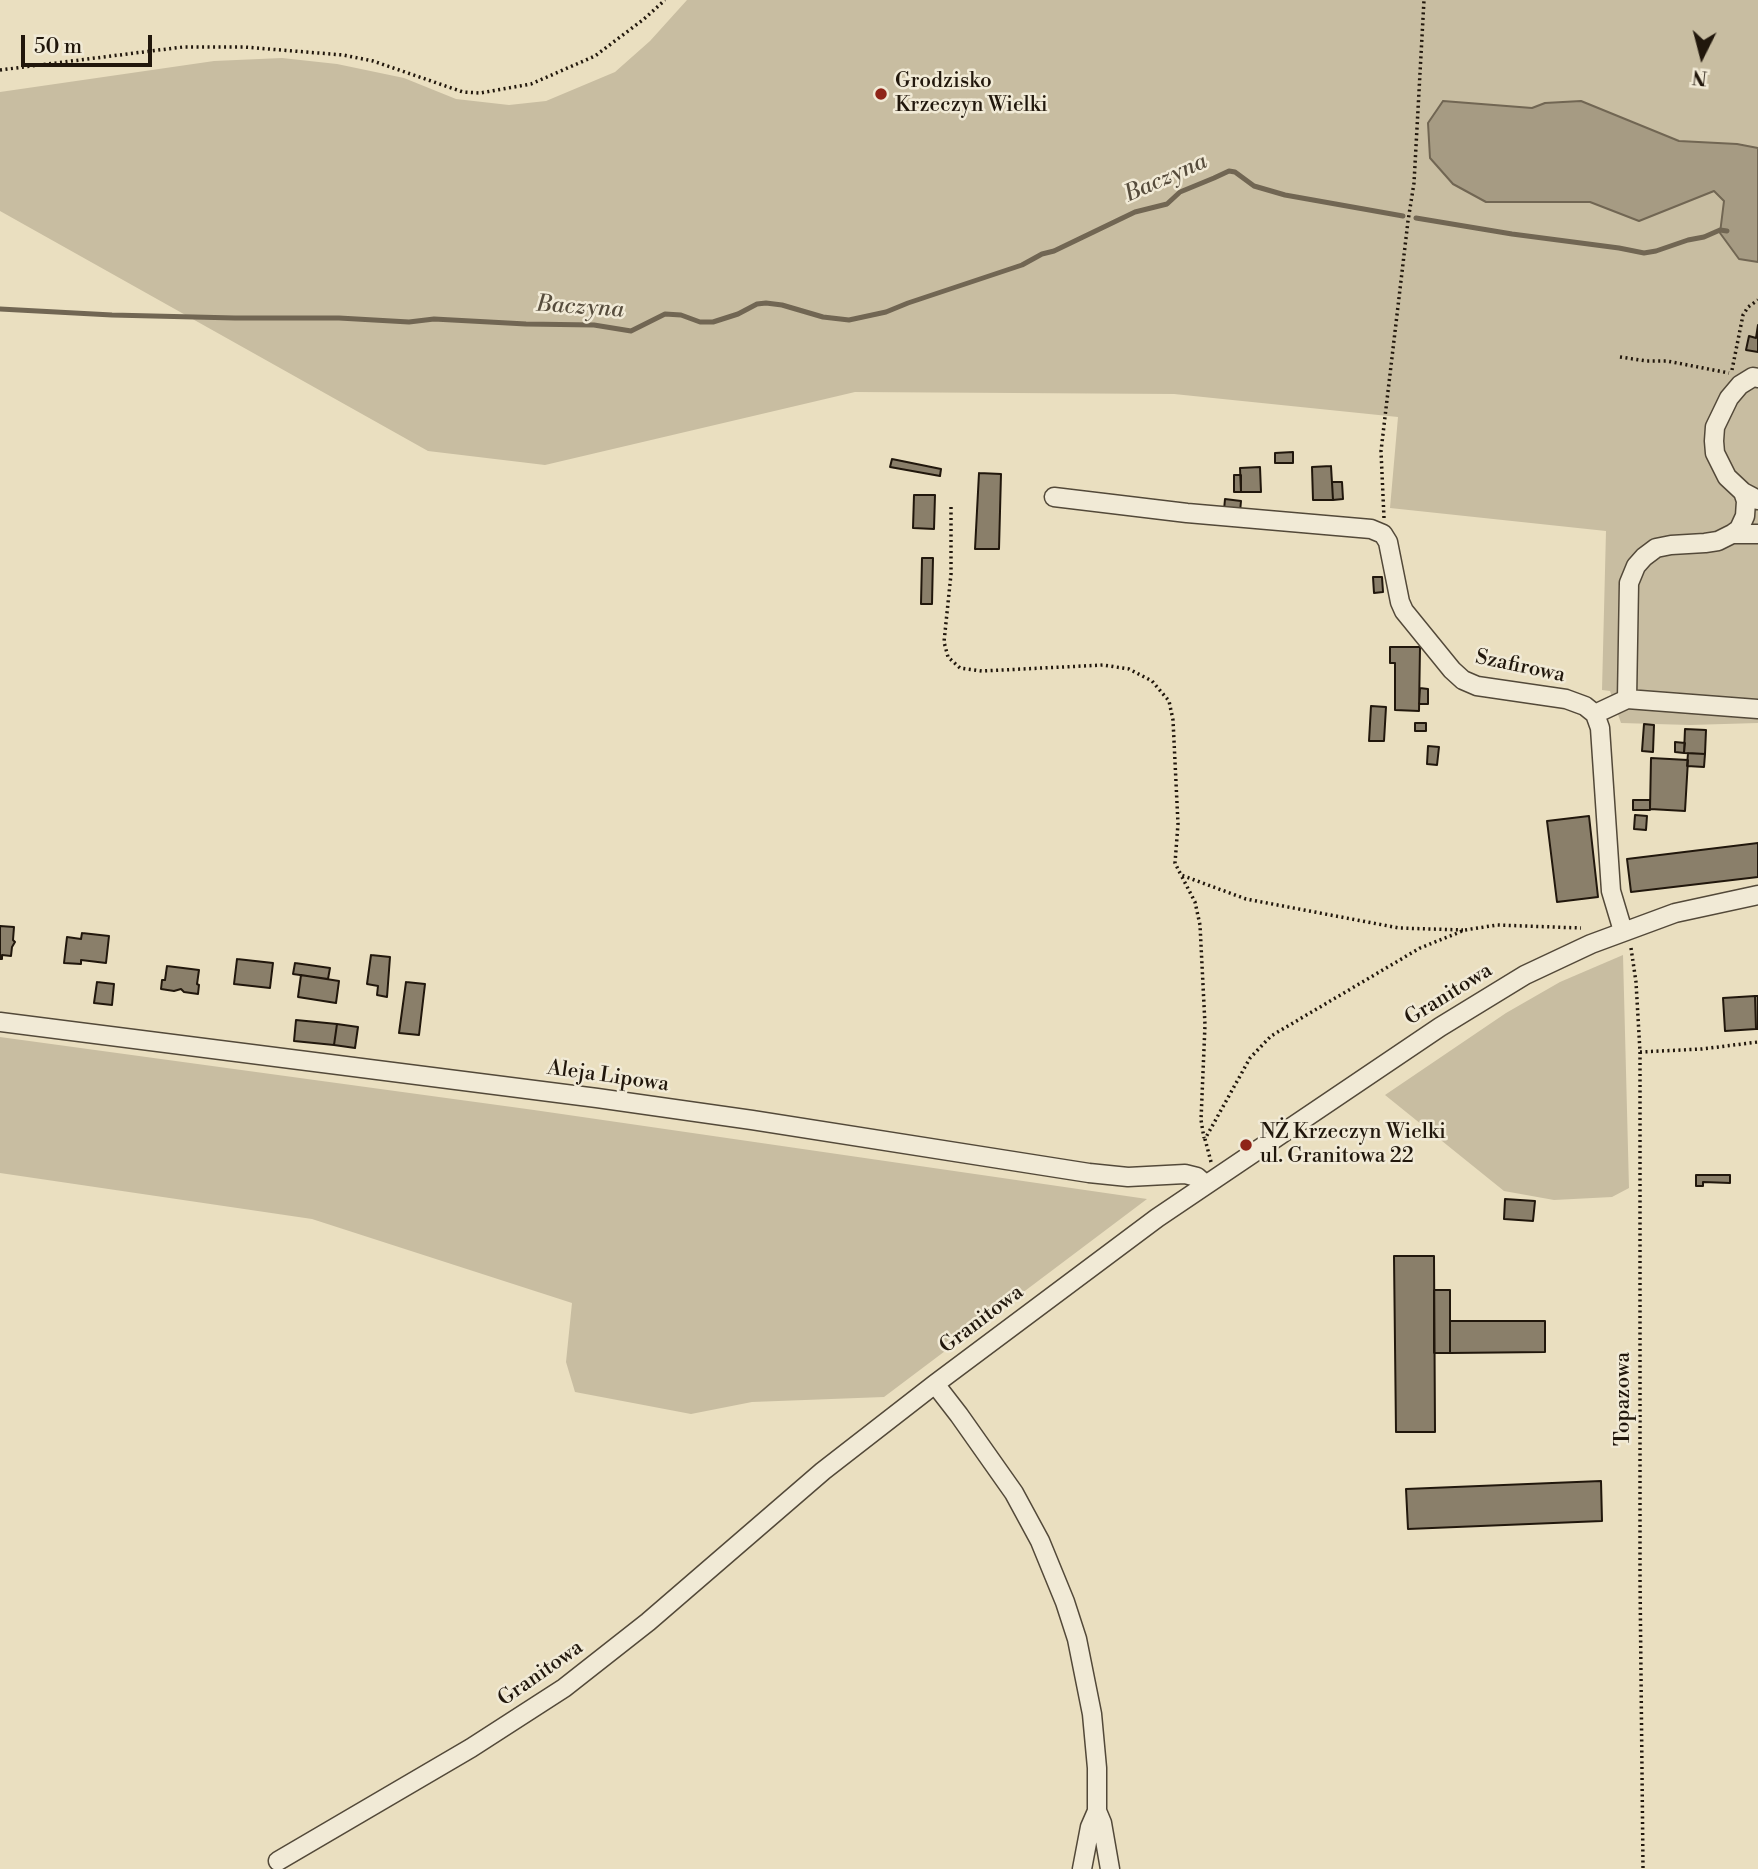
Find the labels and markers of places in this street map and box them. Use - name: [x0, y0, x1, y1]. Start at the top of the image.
- place label: Grodzisko Krzeczyn Wielki: [895, 69, 1048, 119]
- marker: Grodzisko Krzeczyn Wielki: [873, 86, 889, 102]
- place label: NŻ Krzeczyn Wielki ul. Granitowa 22: [1260, 1120, 1446, 1170]
- marker: NŻ Krzeczyn Wielki ul. Granitowa 22: [1238, 1137, 1254, 1153]

